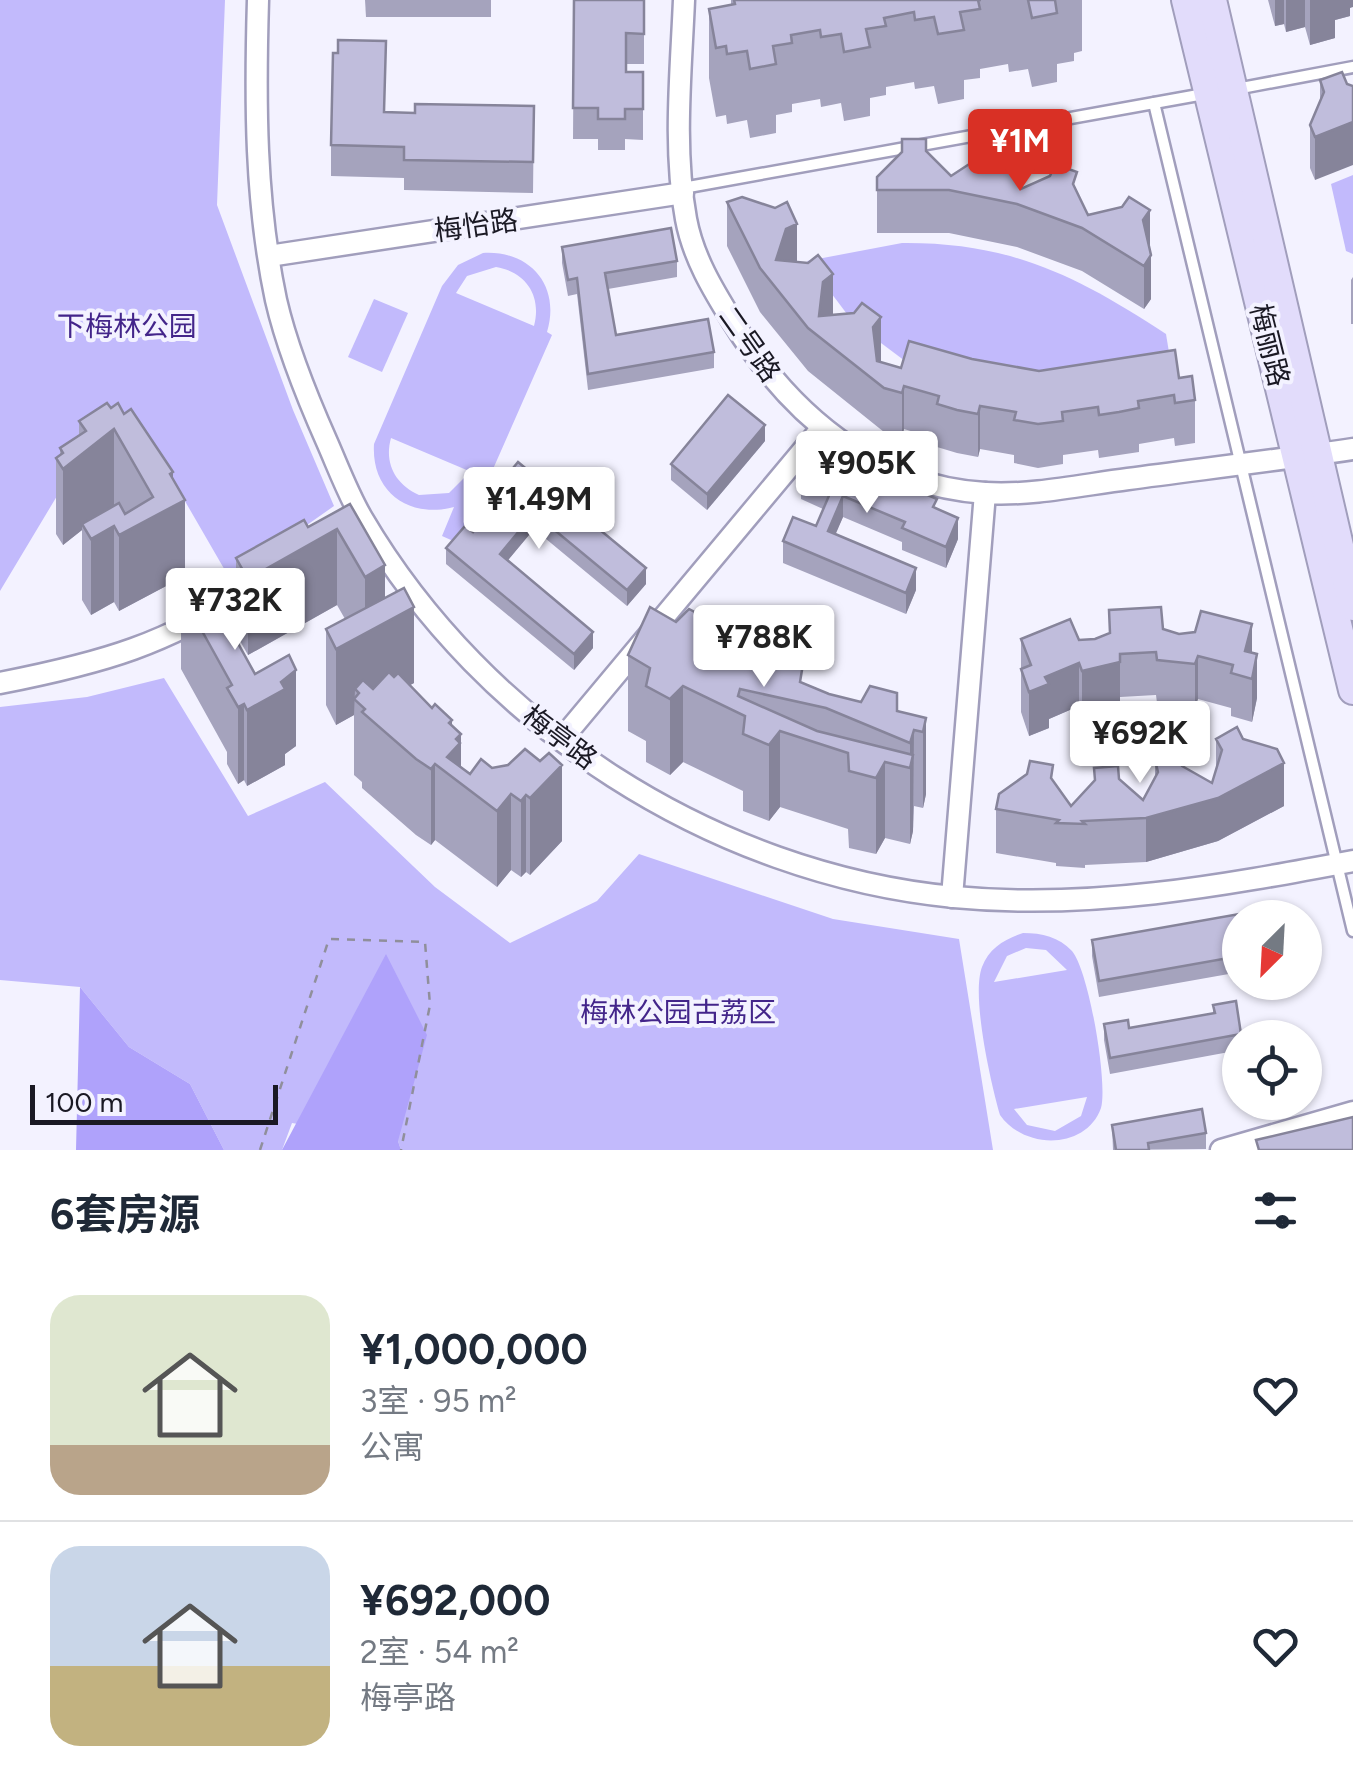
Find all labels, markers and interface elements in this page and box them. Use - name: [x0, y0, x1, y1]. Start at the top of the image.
- pin: ¥1M: [972, 109, 1068, 194]
- text: ¥1M: [990, 122, 1050, 160]
- street label: 梅怡路: [432, 202, 520, 248]
- street label: 二号路: [712, 300, 788, 388]
- street label: 梅丽路: [1243, 300, 1297, 390]
- park label: 下梅林公园: [57, 309, 197, 343]
- pin: ¥905K: [797, 431, 937, 516]
- text: ¥905K: [818, 444, 916, 482]
- pin: ¥1.49M: [458, 467, 620, 552]
- text: ¥1.49M: [486, 480, 592, 518]
- pin: ¥732K: [165, 568, 305, 653]
- text: ¥732K: [188, 581, 282, 619]
- pin: ¥788K: [694, 605, 834, 690]
- text: ¥788K: [715, 618, 813, 656]
- street label: 梅亭路: [516, 698, 604, 776]
- pin: ¥692K: [1070, 701, 1210, 786]
- text: ¥692K: [1092, 714, 1188, 752]
- north arrow: [1222, 900, 1322, 1000]
- map controls: [1222, 900, 1322, 1120]
- park label: 梅林公园古荔区: [580, 995, 776, 1029]
- button: locate: [1222, 1020, 1322, 1120]
- scale bar: [30, 1080, 278, 1124]
- text: 100 m: [45, 1085, 123, 1119]
- icon: filters: [1248, 1183, 1303, 1238]
- text: 6套房源: [50, 1189, 200, 1240]
- text: ¥1,000,000: [360, 1324, 588, 1375]
- icon: home: [130, 1335, 250, 1455]
- icon: heart: [1248, 1368, 1303, 1423]
- text: 3室 · 95 m²: [360, 1382, 517, 1420]
- text: 公寓: [360, 1428, 424, 1466]
- text: ¥692,000: [360, 1575, 551, 1626]
- icon: home: [130, 1586, 250, 1706]
- icon: heart: [1248, 1619, 1303, 1674]
- text: 2室 · 54 m²: [360, 1633, 519, 1671]
- text: 梅亭路: [360, 1679, 456, 1717]

